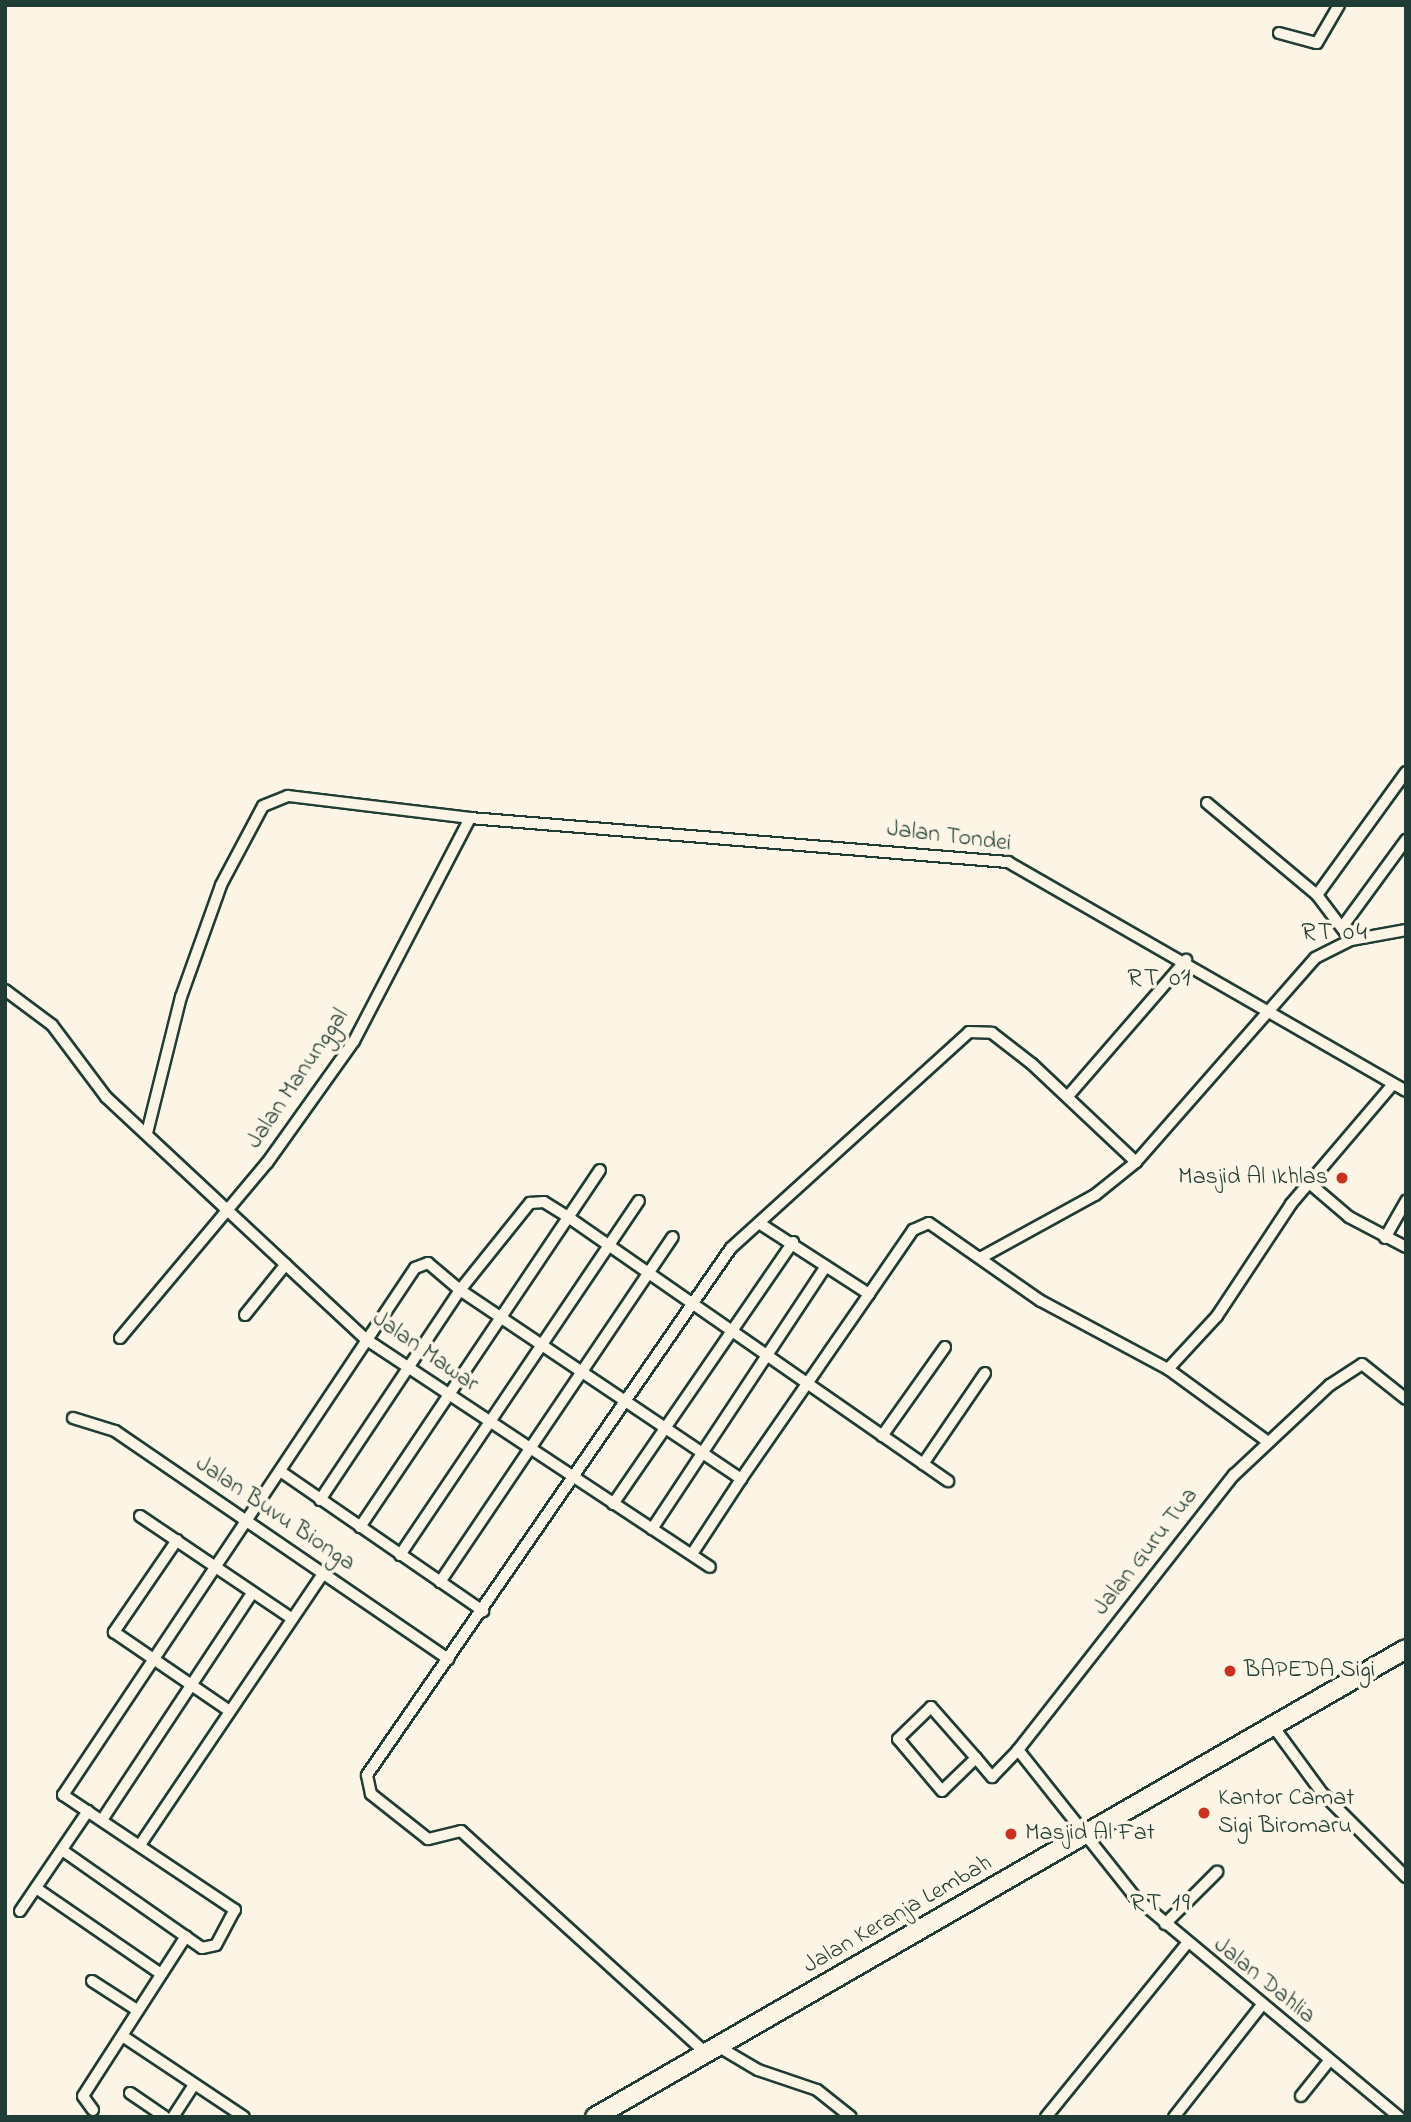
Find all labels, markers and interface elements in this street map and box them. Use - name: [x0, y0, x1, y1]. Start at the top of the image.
- street label: Jalan Tondei: [885, 815, 1013, 859]
- district label: RT 04: [1302, 918, 1368, 950]
- district label: RT 01: [1128, 964, 1192, 996]
- street label: Jalan Manunggal: [241, 1003, 355, 1155]
- place label: Masjid Al Ikhlas: [1178, 1164, 1328, 1192]
- marker: Masjid Al Ikhlas: [1334, 1170, 1350, 1186]
- street label: Jalan Mawar: [366, 1305, 484, 1399]
- street label: Jalan Buvu Bionga: [190, 1450, 360, 1578]
- street label: Jalan Guru Tua: [1087, 1482, 1205, 1622]
- place label: BAPEDA Sigi: [1244, 1657, 1375, 1685]
- marker: BAPEDA Sigi: [1222, 1663, 1238, 1679]
- place label: Kantor Camat Sigi Biromaru: [1218, 1785, 1354, 1841]
- marker: Kantor Camat Sigi Biromaru: [1196, 1805, 1212, 1821]
- place label: Masjid Al Fat: [1025, 1820, 1155, 1848]
- marker: Masjid Al Fat: [1003, 1826, 1019, 1842]
- street label: Jalan Keranja Lembah: [798, 1849, 998, 1981]
- district label: RT 19: [1131, 1889, 1191, 1921]
- street label: Jalan Dahlia: [1207, 1931, 1321, 2031]

